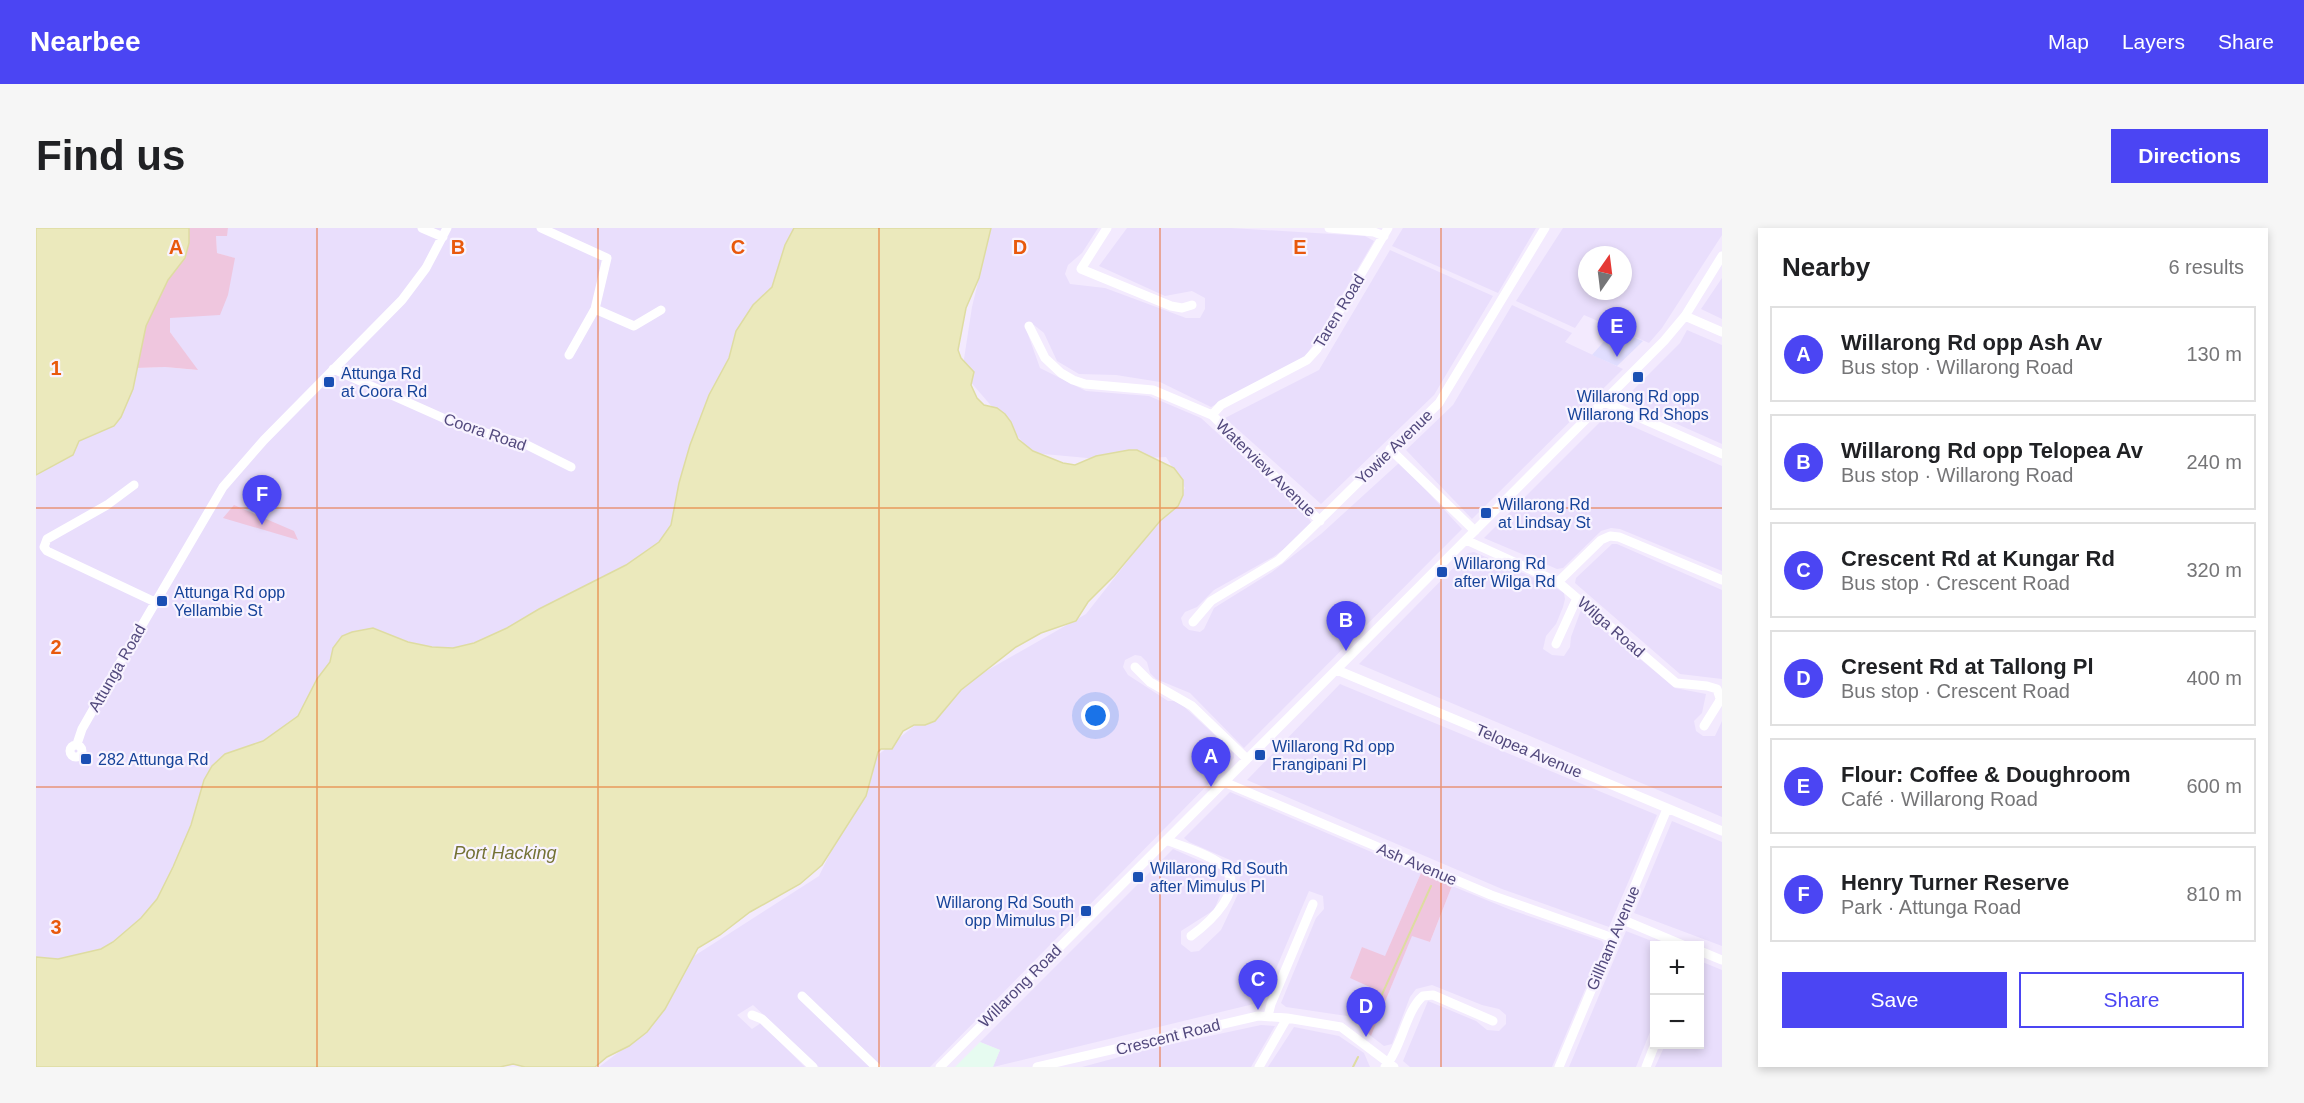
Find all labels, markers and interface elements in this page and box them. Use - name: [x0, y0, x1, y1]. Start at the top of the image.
- text: Nearbee: [30, 26, 141, 57]
- text: Map: [2048, 30, 2089, 53]
- text: Layers: [2122, 30, 2185, 53]
- text: Share: [2218, 30, 2274, 53]
- button: Directions: [2111, 129, 2268, 183]
- text: Find us: [36, 132, 185, 179]
- text: A: [169, 236, 183, 258]
- text: B: [451, 236, 465, 258]
- text: C: [731, 236, 745, 258]
- text: D: [1013, 236, 1027, 258]
- text: E: [1293, 236, 1307, 258]
- north arrow: [1578, 246, 1632, 300]
- text: Nearby: [1782, 252, 1870, 282]
- text: 6 results: [2168, 256, 2244, 278]
- street label: Taren Road: [1310, 271, 1368, 351]
- pin: E: [1598, 308, 1636, 357]
- text: Willarong Rd opp Ash Av: [1841, 330, 2102, 355]
- text: A: [1796, 343, 1811, 365]
- text: 130 m: [2186, 343, 2242, 365]
- text: Bus stop · Willarong Road: [1841, 356, 2073, 378]
- text: 1: [50, 357, 62, 379]
- place label: Attunga Rd at Coora Rd: [341, 365, 427, 400]
- marker: Willarong Rd opp Willarong Rd Shops: [1631, 370, 1645, 384]
- marker: Attunga Rd at Coora Rd: [322, 375, 336, 389]
- place label: Willarong Rd opp Willarong Rd Shops: [1567, 388, 1709, 423]
- street label: Yowie Avenue: [1352, 406, 1436, 488]
- street label: Coora Road: [441, 410, 529, 454]
- street label: Waterview Avenue: [1213, 416, 1319, 520]
- text: Willarong Rd opp Telopea Av: [1841, 438, 2143, 463]
- text: B: [1796, 451, 1811, 473]
- text: 240 m: [2186, 451, 2242, 473]
- text: Bus stop · Willarong Road: [1841, 464, 2073, 486]
- pin: F: [242, 476, 282, 525]
- place label: Willarong Rd at Lindsay St: [1498, 496, 1591, 531]
- marker: Willarong Rd at Lindsay St: [1479, 506, 1493, 520]
- text: Crescent Rd at Kungar Rd: [1841, 546, 2115, 571]
- place label: Willarong Rd after Wilga Rd: [1454, 555, 1555, 590]
- text: C: [1796, 559, 1811, 581]
- text: 320 m: [2186, 559, 2242, 581]
- marker: Willarong Rd after Wilga Rd: [1435, 565, 1449, 579]
- text: Bus stop · Crescent Road: [1841, 572, 2070, 594]
- place label: Attunga Rd opp Yellambie St: [174, 584, 285, 619]
- street label: Wilga Road: [1574, 593, 1648, 661]
- marker: Attunga Rd opp Yellambie St: [155, 594, 169, 608]
- pin: B: [1326, 602, 1366, 651]
- street label: Attunga Road: [85, 621, 149, 715]
- text: 2: [50, 636, 62, 658]
- text: Cresent Rd at Tallong Pl: [1841, 654, 2094, 679]
- text: D: [1796, 667, 1811, 689]
- text: 400 m: [2186, 667, 2242, 689]
- text: Bus stop · Crescent Road: [1841, 680, 2070, 702]
- your location: [1081, 701, 1110, 730]
- street label: Telopea Avenue: [1473, 721, 1585, 781]
- pin: A: [1192, 738, 1230, 787]
- place label: Willarong Rd opp Frangipani Pl: [1272, 738, 1395, 773]
- marker: Willarong Rd opp Frangipani Pl: [1253, 748, 1267, 762]
- place label: 282 Attunga Rd: [98, 751, 208, 768]
- marker: 282 Attunga Rd: [79, 752, 93, 766]
- text: Flour: Coffee & Doughroom: [1841, 762, 2131, 787]
- text: E: [1797, 775, 1810, 797]
- text: 600 m: [2186, 775, 2242, 797]
- text: Café · Willarong Road: [1841, 788, 2038, 810]
- street label: Ash Avenue: [1375, 840, 1460, 888]
- water label: Port Hacking: [453, 843, 557, 863]
- place label: Willarong Rd South after Mimulus Pl: [1150, 860, 1288, 895]
- marker: Willarong Rd South after Mimulus Pl: [1131, 870, 1145, 884]
- text: Henry Turner Reserve: [1841, 870, 2069, 895]
- street label: Gillham Avenue: [1583, 883, 1643, 993]
- text: F: [1797, 883, 1810, 905]
- text: 810 m: [2186, 883, 2242, 905]
- place label: Willarong Rd South opp Mimulus Pl: [936, 894, 1074, 929]
- text: Park · Attunga Road: [1841, 896, 2021, 918]
- marker: Willarong Rd South opp Mimulus Pl: [1079, 904, 1093, 918]
- text: 3: [50, 916, 62, 938]
- street label: Willarong Road: [975, 941, 1065, 1031]
- map controls: [1650, 941, 1704, 1049]
- button: +: [1650, 941, 1704, 995]
- pin: C: [1238, 960, 1278, 1010]
- button: Save: [1782, 972, 2007, 1028]
- button: Share: [2019, 972, 2244, 1028]
- pin: D: [1346, 988, 1386, 1037]
- button: −: [1650, 995, 1704, 1049]
- street label: Crescent Road: [1114, 1016, 1222, 1058]

